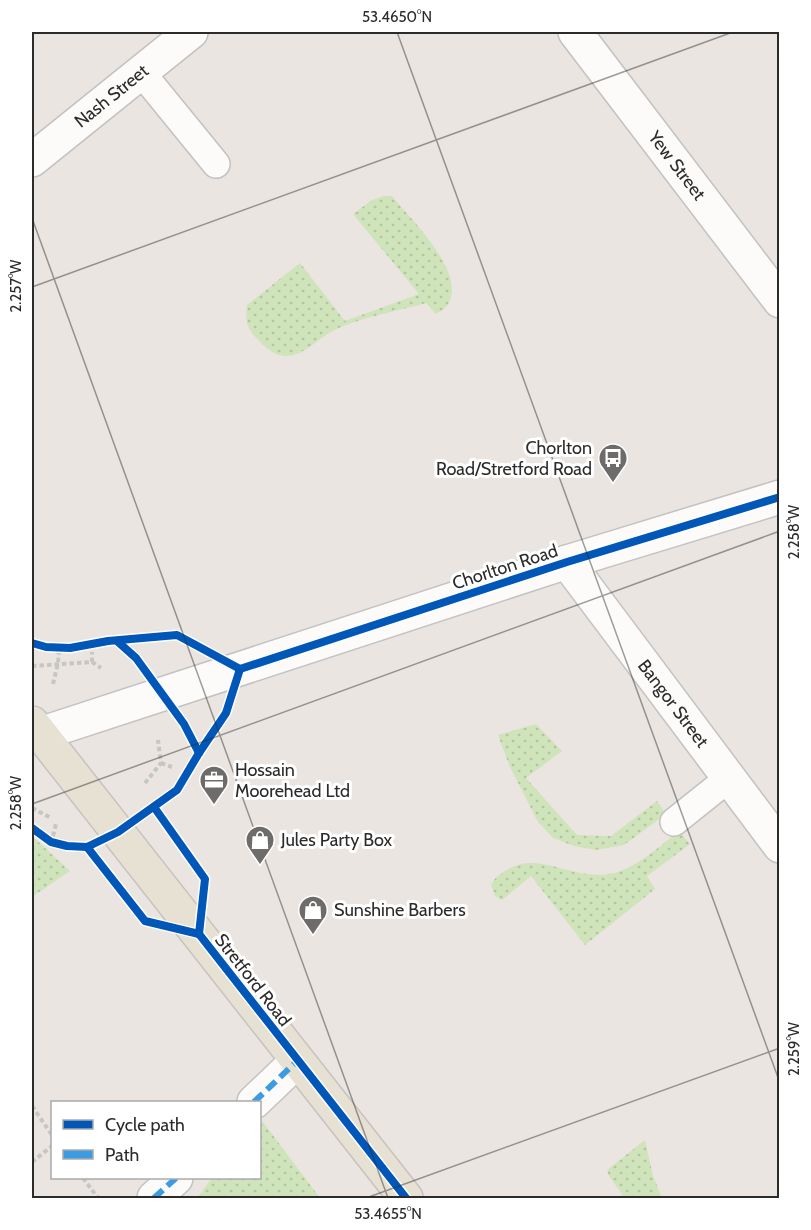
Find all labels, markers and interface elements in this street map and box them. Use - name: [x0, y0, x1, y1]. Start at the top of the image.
- text: 53.4650°N: [362, 8, 432, 26]
- street label: Nash Street: [70, 60, 153, 132]
- street label: Yew Street: [643, 126, 710, 205]
- text: 2.257°W: [7, 259, 25, 313]
- place label: Chorlton Road/Stretford Road: [436, 437, 592, 480]
- bus stop icon: Chorlton Road/Stretford Road: [597, 442, 629, 484]
- text: 2.258°W: [785, 504, 803, 559]
- street label: Chorlton Road: [449, 540, 561, 594]
- street label: Bangor Street: [633, 655, 713, 752]
- place label: Hossain Moorehead Ltd: [235, 759, 350, 802]
- office icon: Hossain Moorehead Ltd: [198, 764, 230, 806]
- text: 2.258°W: [7, 775, 25, 830]
- shop icon: Jules Party Box: [244, 824, 276, 866]
- place label: Jules Party Box: [280, 829, 393, 851]
- shop icon: Sunshine Barbers: [297, 894, 329, 936]
- place label: Sunshine Barbers: [334, 899, 466, 921]
- street label: Stretford Road: [210, 929, 296, 1031]
- text: 2.259°W: [785, 1021, 803, 1076]
- legend: [51, 1101, 261, 1179]
- text: Cycle path: [105, 1114, 185, 1136]
- text: Path: [105, 1144, 139, 1166]
- text: 53.4655°N: [354, 1205, 422, 1223]

